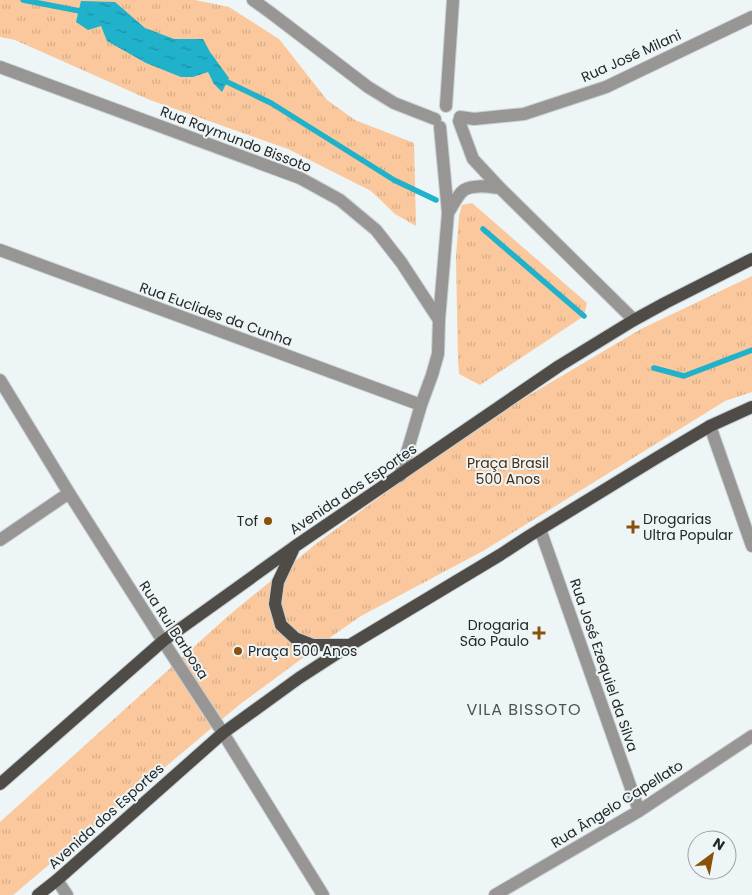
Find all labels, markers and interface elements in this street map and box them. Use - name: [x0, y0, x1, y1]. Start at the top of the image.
- street label: Rua José Milani: [578, 25, 684, 87]
- street label: Rua Raymundo Bissoto: [157, 101, 315, 177]
- street label: Rua Euclides da Cunha: [137, 277, 295, 351]
- street label: Avenida dos Esportes: [285, 439, 421, 539]
- park label: Praça Brasil 500 Anos: [467, 453, 549, 489]
- place label: Drogarias Ultra Popular: [643, 509, 733, 545]
- place label: Tof: [237, 511, 258, 531]
- marker: Tof: [262, 515, 274, 527]
- marker: Drogarias Ultra Popular: [627, 521, 639, 533]
- street label: Rua José Ezequiel da Silva: [565, 576, 643, 754]
- street label: Rua Rui Barbosa: [135, 577, 213, 683]
- place label: Drogaria São Paulo: [460, 615, 529, 651]
- marker: Drogaria São Paulo: [533, 627, 545, 639]
- place label: Praça 500 Anos: [248, 641, 357, 661]
- marker: Praça 500 Anos: [232, 645, 244, 657]
- district label: VILA BISSOTO: [466, 698, 582, 721]
- street label: Rua Ângelo Capellato: [547, 755, 687, 853]
- street label: Avenida dos Esportes: [44, 758, 168, 874]
- north arrow: [687, 830, 737, 880]
- text: N: [709, 833, 729, 855]

